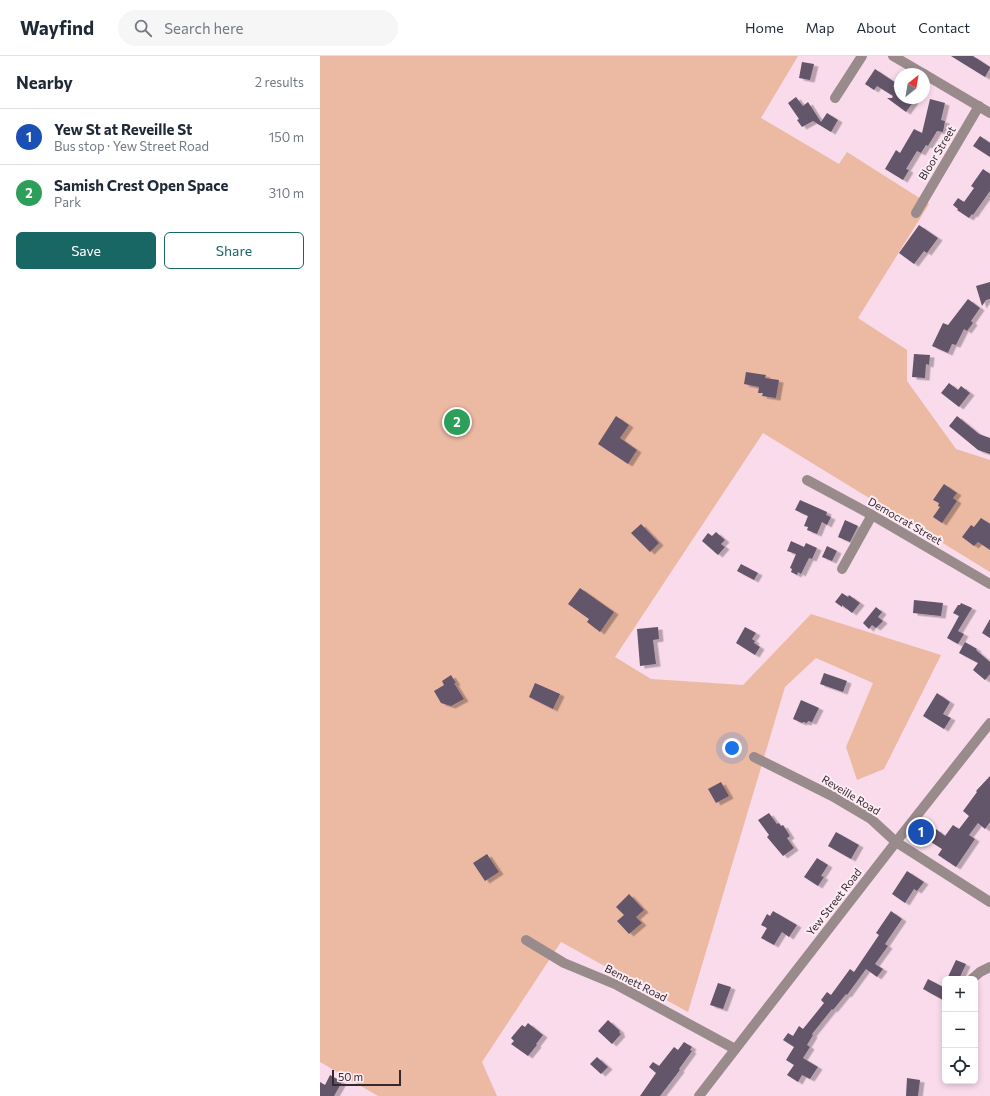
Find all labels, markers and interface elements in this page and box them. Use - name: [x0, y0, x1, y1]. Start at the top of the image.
- search box: [118, 10, 398, 46]
- text: Wayfind: [20, 16, 94, 39]
- icon: search: [132, 17, 154, 39]
- text: Search here: [164, 19, 244, 37]
- text: Home: [745, 19, 784, 36]
- text: Map: [806, 19, 834, 36]
- text: About: [856, 19, 896, 36]
- text: Contact: [918, 19, 970, 36]
- north arrow: [894, 68, 930, 104]
- text: Nearby: [16, 72, 73, 93]
- text: 2 results: [255, 74, 304, 90]
- text: Yew St at Reveille St: [54, 120, 192, 138]
- street label: Bloor Street: [915, 123, 958, 182]
- text: 1: [26, 129, 32, 145]
- text: 150 m: [269, 129, 304, 145]
- text: Bus stop · Yew Street Road: [54, 138, 209, 154]
- text: Samish Crest Open Space: [54, 176, 228, 194]
- text: 2: [25, 185, 33, 201]
- text: 310 m: [269, 185, 304, 201]
- text: Park: [54, 194, 81, 210]
- button: Save: [16, 232, 156, 269]
- button: Share: [164, 232, 304, 269]
- pin: 2: [444, 407, 470, 437]
- street label: Democrat Street: [866, 494, 945, 547]
- your location: [722, 738, 742, 758]
- street label: Reveille Road: [820, 772, 883, 817]
- pin: 1: [908, 817, 934, 847]
- street label: Yew Street Road: [803, 866, 864, 938]
- street label: Bennett Road: [603, 961, 669, 1004]
- map controls: [942, 976, 978, 1084]
- button: +: [942, 976, 978, 1012]
- button: −: [942, 1012, 978, 1048]
- button: locate: [942, 1048, 978, 1084]
- scale bar: [332, 1068, 401, 1087]
- text: 50 m: [338, 1070, 363, 1083]

